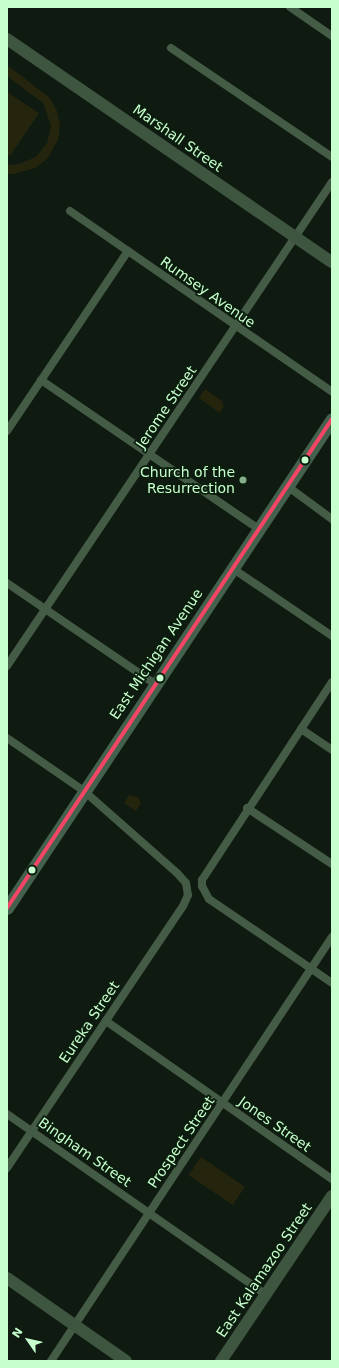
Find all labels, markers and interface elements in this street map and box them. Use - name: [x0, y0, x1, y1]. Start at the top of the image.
- street label: Marshall Street: [130, 101, 226, 175]
- street label: Rumsey Avenue: [157, 253, 259, 331]
- street label: Jerome Street: [132, 363, 200, 451]
- unlabelled marker: [300, 455, 310, 465]
- place label: Church of the Resurrection: [140, 464, 235, 496]
- marker: Church of the Resurrection: [238, 475, 248, 485]
- street label: East Michigan Avenue: [106, 586, 206, 722]
- unlabelled marker: [155, 673, 165, 683]
- unlabelled marker: [27, 865, 37, 875]
- street label: Eureka Street: [55, 978, 123, 1066]
- street label: Prospect Street: [144, 1093, 218, 1191]
- street label: Jones Street: [236, 1093, 314, 1155]
- street label: Bingham Street: [35, 1114, 135, 1190]
- street label: East Kalamazoo Street: [213, 1200, 315, 1340]
- north arrow: [8, 1320, 48, 1360]
- text: N: [10, 1326, 26, 1340]

